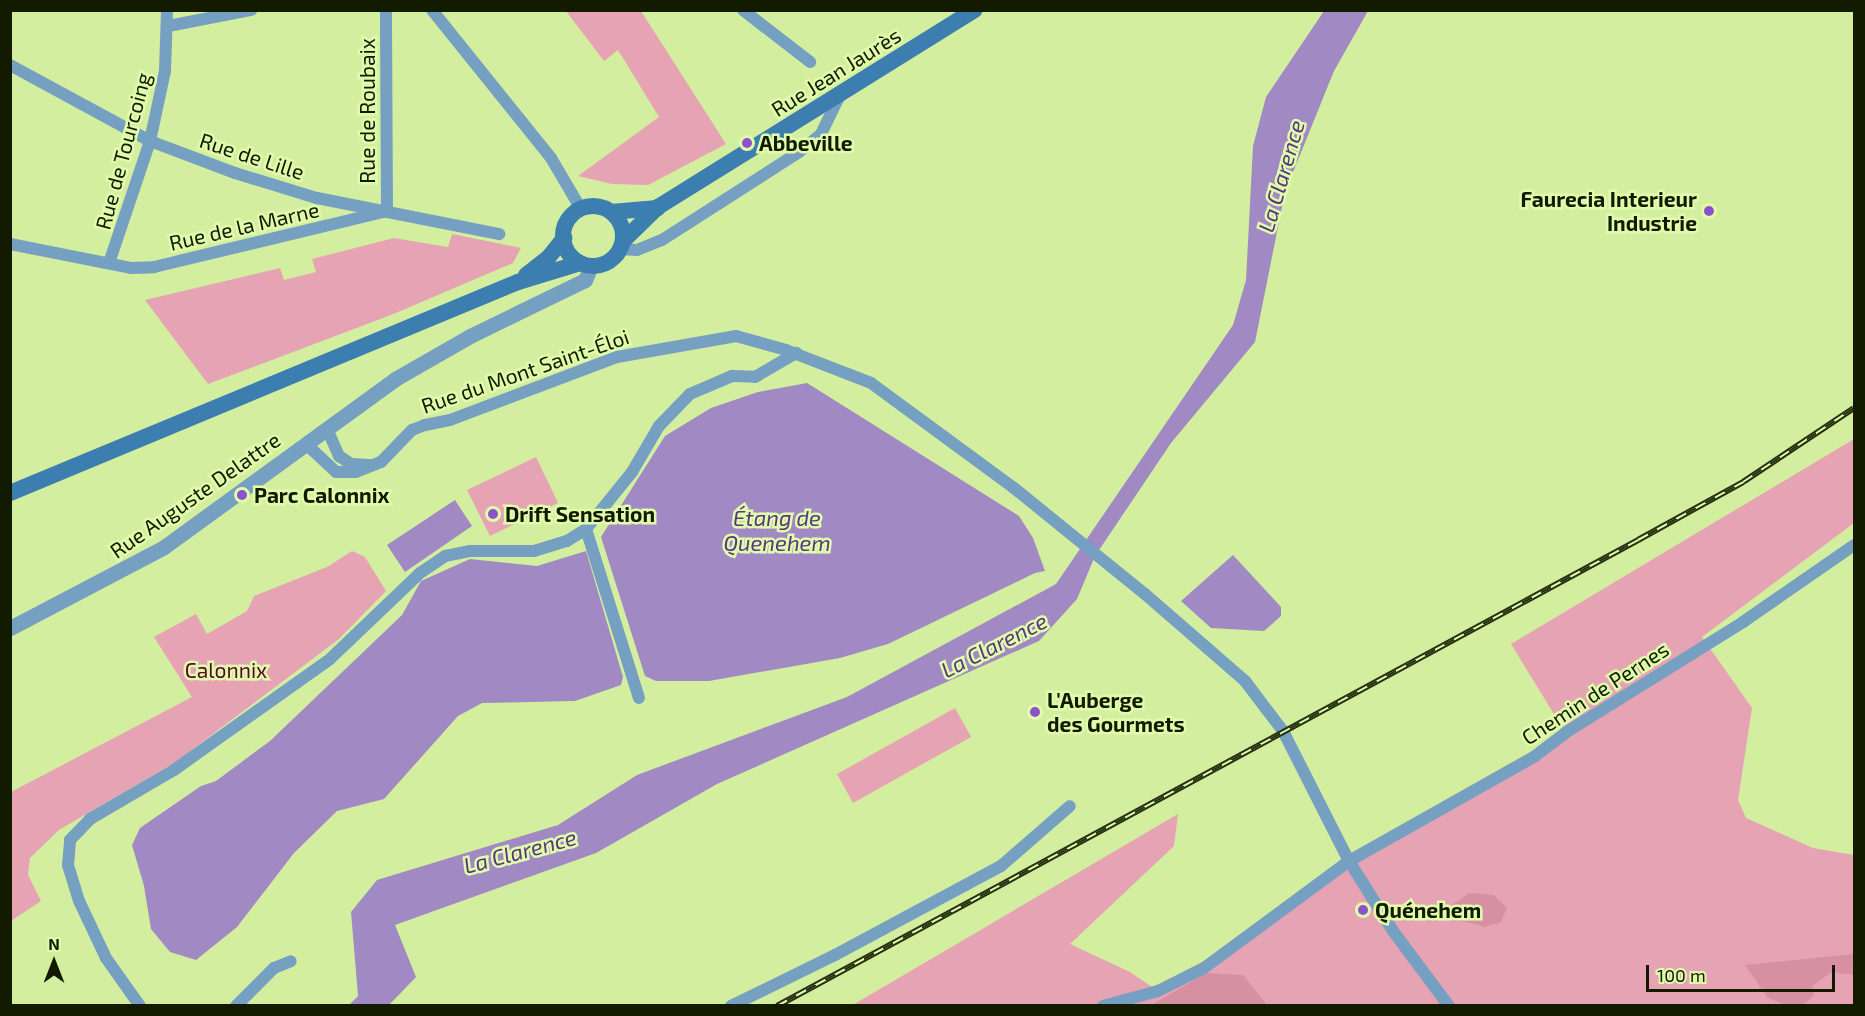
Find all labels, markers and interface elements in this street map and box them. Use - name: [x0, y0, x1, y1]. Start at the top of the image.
- street label: Rue Jean Jaurès: [766, 22, 906, 122]
- street label: Rue de Roubaix: [354, 38, 380, 184]
- street label: Rue de Tourcoing: [90, 70, 156, 232]
- water label: La Clarence: [1252, 117, 1310, 235]
- street label: Rue de Lille: [196, 127, 308, 185]
- place label: Abbeville: [759, 130, 853, 156]
- marker: Abbeville: [740, 136, 754, 150]
- place label: Faurecia Interieur Industrie: [1520, 186, 1697, 236]
- street label: Rue de la Marne: [167, 196, 321, 256]
- marker: Faurecia Interieur Industrie: [1702, 204, 1716, 218]
- street label: Rue du Mont Saint-Éloi: [418, 324, 632, 418]
- street label: Rue Auguste Delattre: [105, 427, 285, 563]
- place label: Parc Calonnix: [254, 482, 389, 508]
- marker: Parc Calonnix: [235, 488, 249, 502]
- place label: Drift Sensation: [505, 501, 655, 527]
- water label: Étang de Quenehem: [723, 504, 831, 556]
- marker: Drift Sensation: [486, 507, 500, 521]
- water label: La Clarence: [937, 607, 1051, 683]
- street label: Chemin de Pernes: [1517, 636, 1673, 750]
- park label: Calonnix: [185, 657, 267, 683]
- place label: L'Auberge des Gourmets: [1047, 687, 1185, 737]
- marker: L'Auberge des Gourmets: [1028, 705, 1042, 719]
- water label: La Clarence: [461, 823, 579, 879]
- place label: Quénehem: [1375, 897, 1481, 923]
- marker: Quénehem: [1356, 903, 1370, 917]
- north arrow: [24, 932, 84, 992]
- text: N: [48, 934, 60, 953]
- scale bar: [1649, 953, 1838, 991]
- text: 100 m: [1657, 964, 1706, 986]

